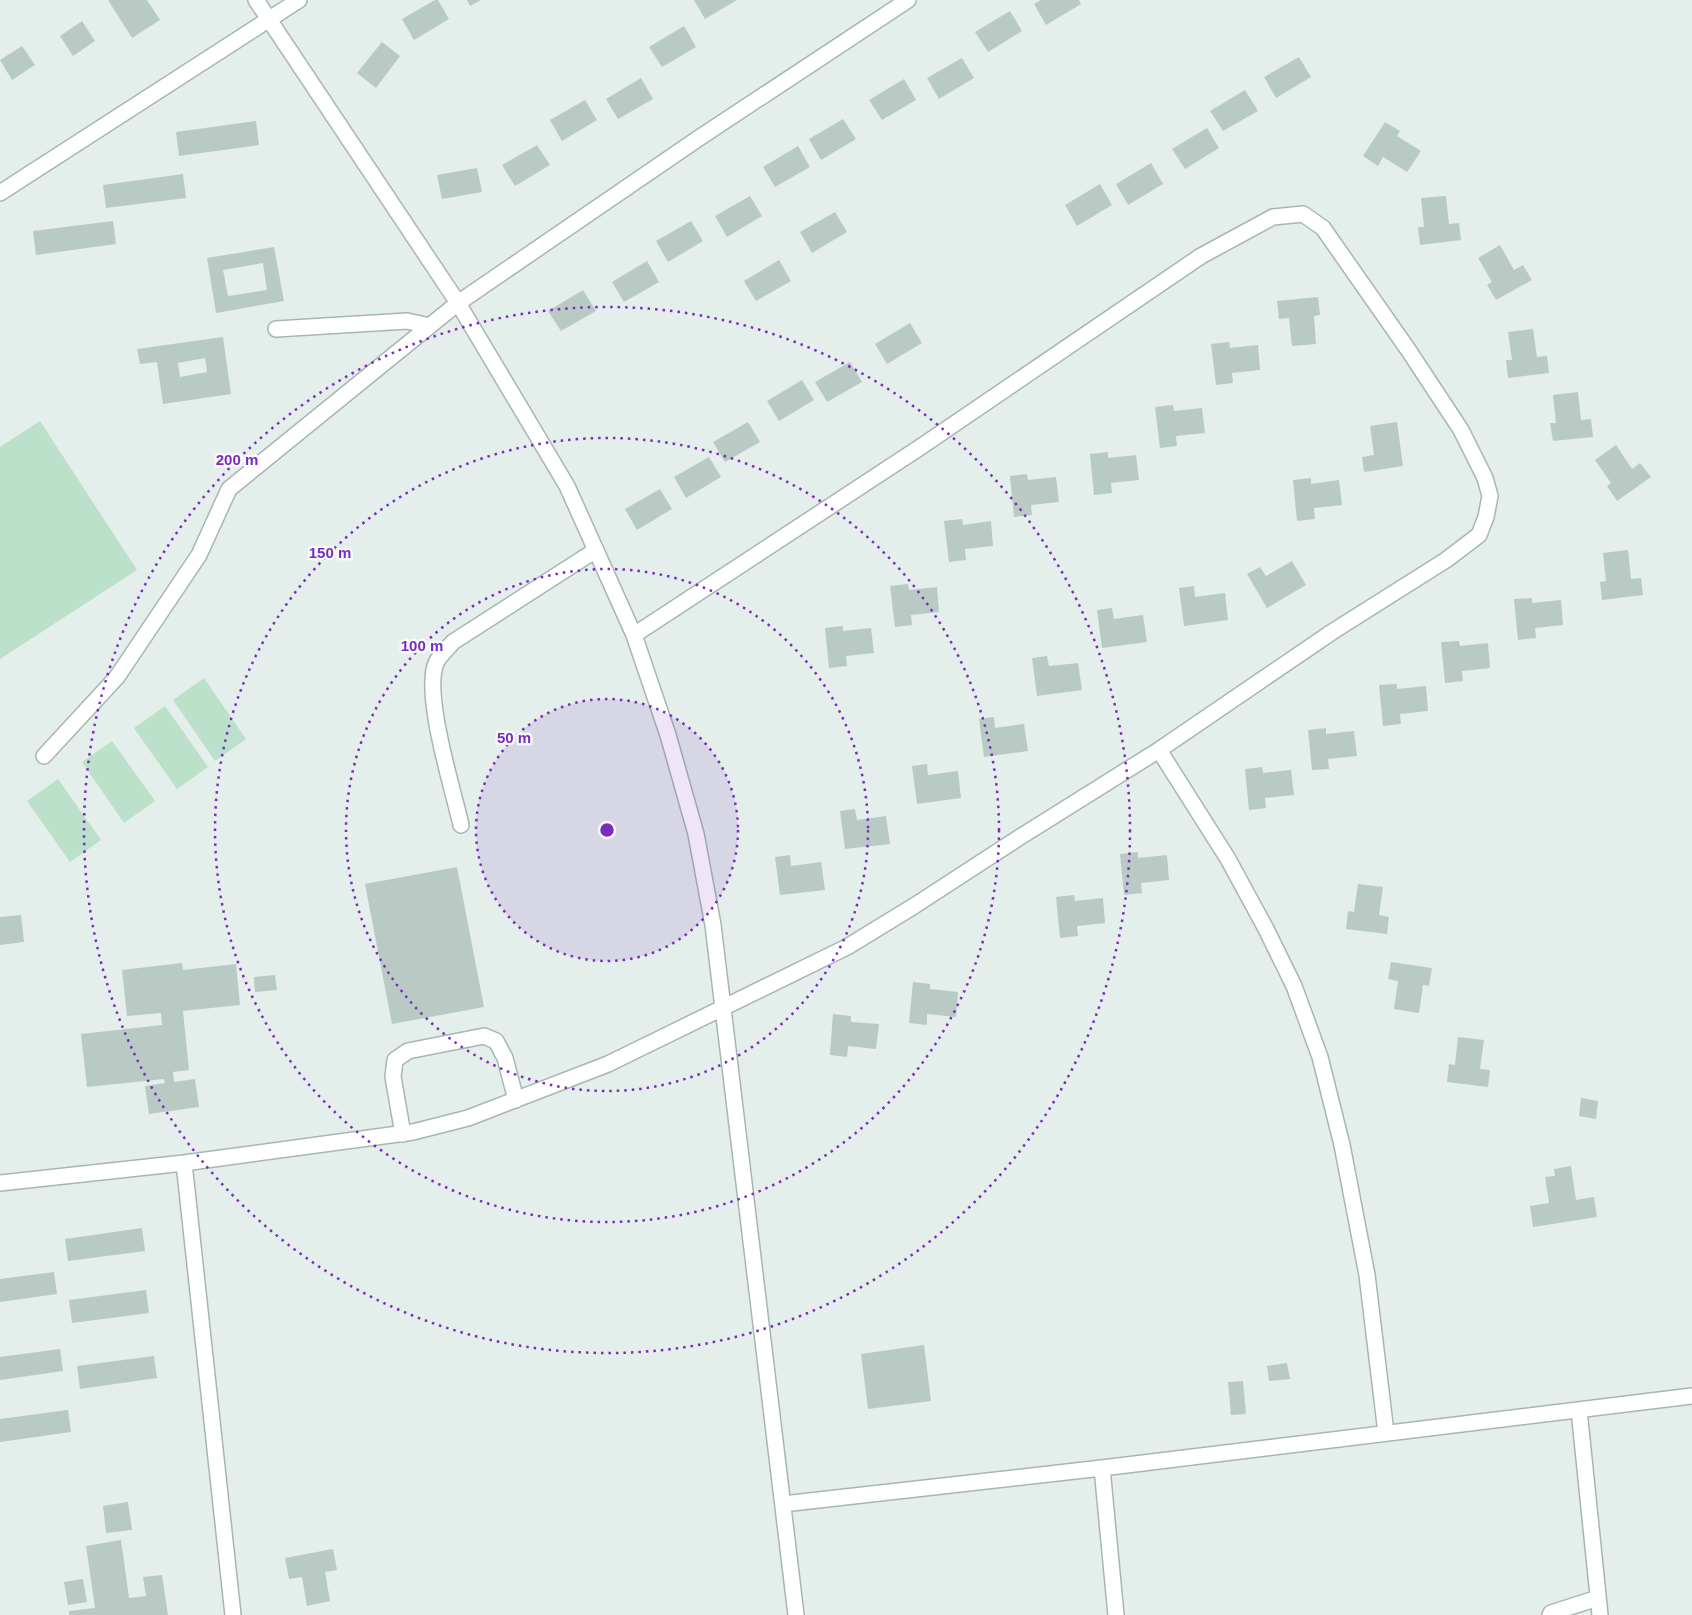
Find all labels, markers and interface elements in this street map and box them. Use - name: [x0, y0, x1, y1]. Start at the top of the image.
- text: 200 m: [216, 451, 258, 468]
- text: 150 m: [309, 544, 351, 561]
- text: 100 m: [401, 637, 443, 654]
- text: 50 m: [497, 729, 531, 746]
- centre of rings: [598, 821, 616, 839]

